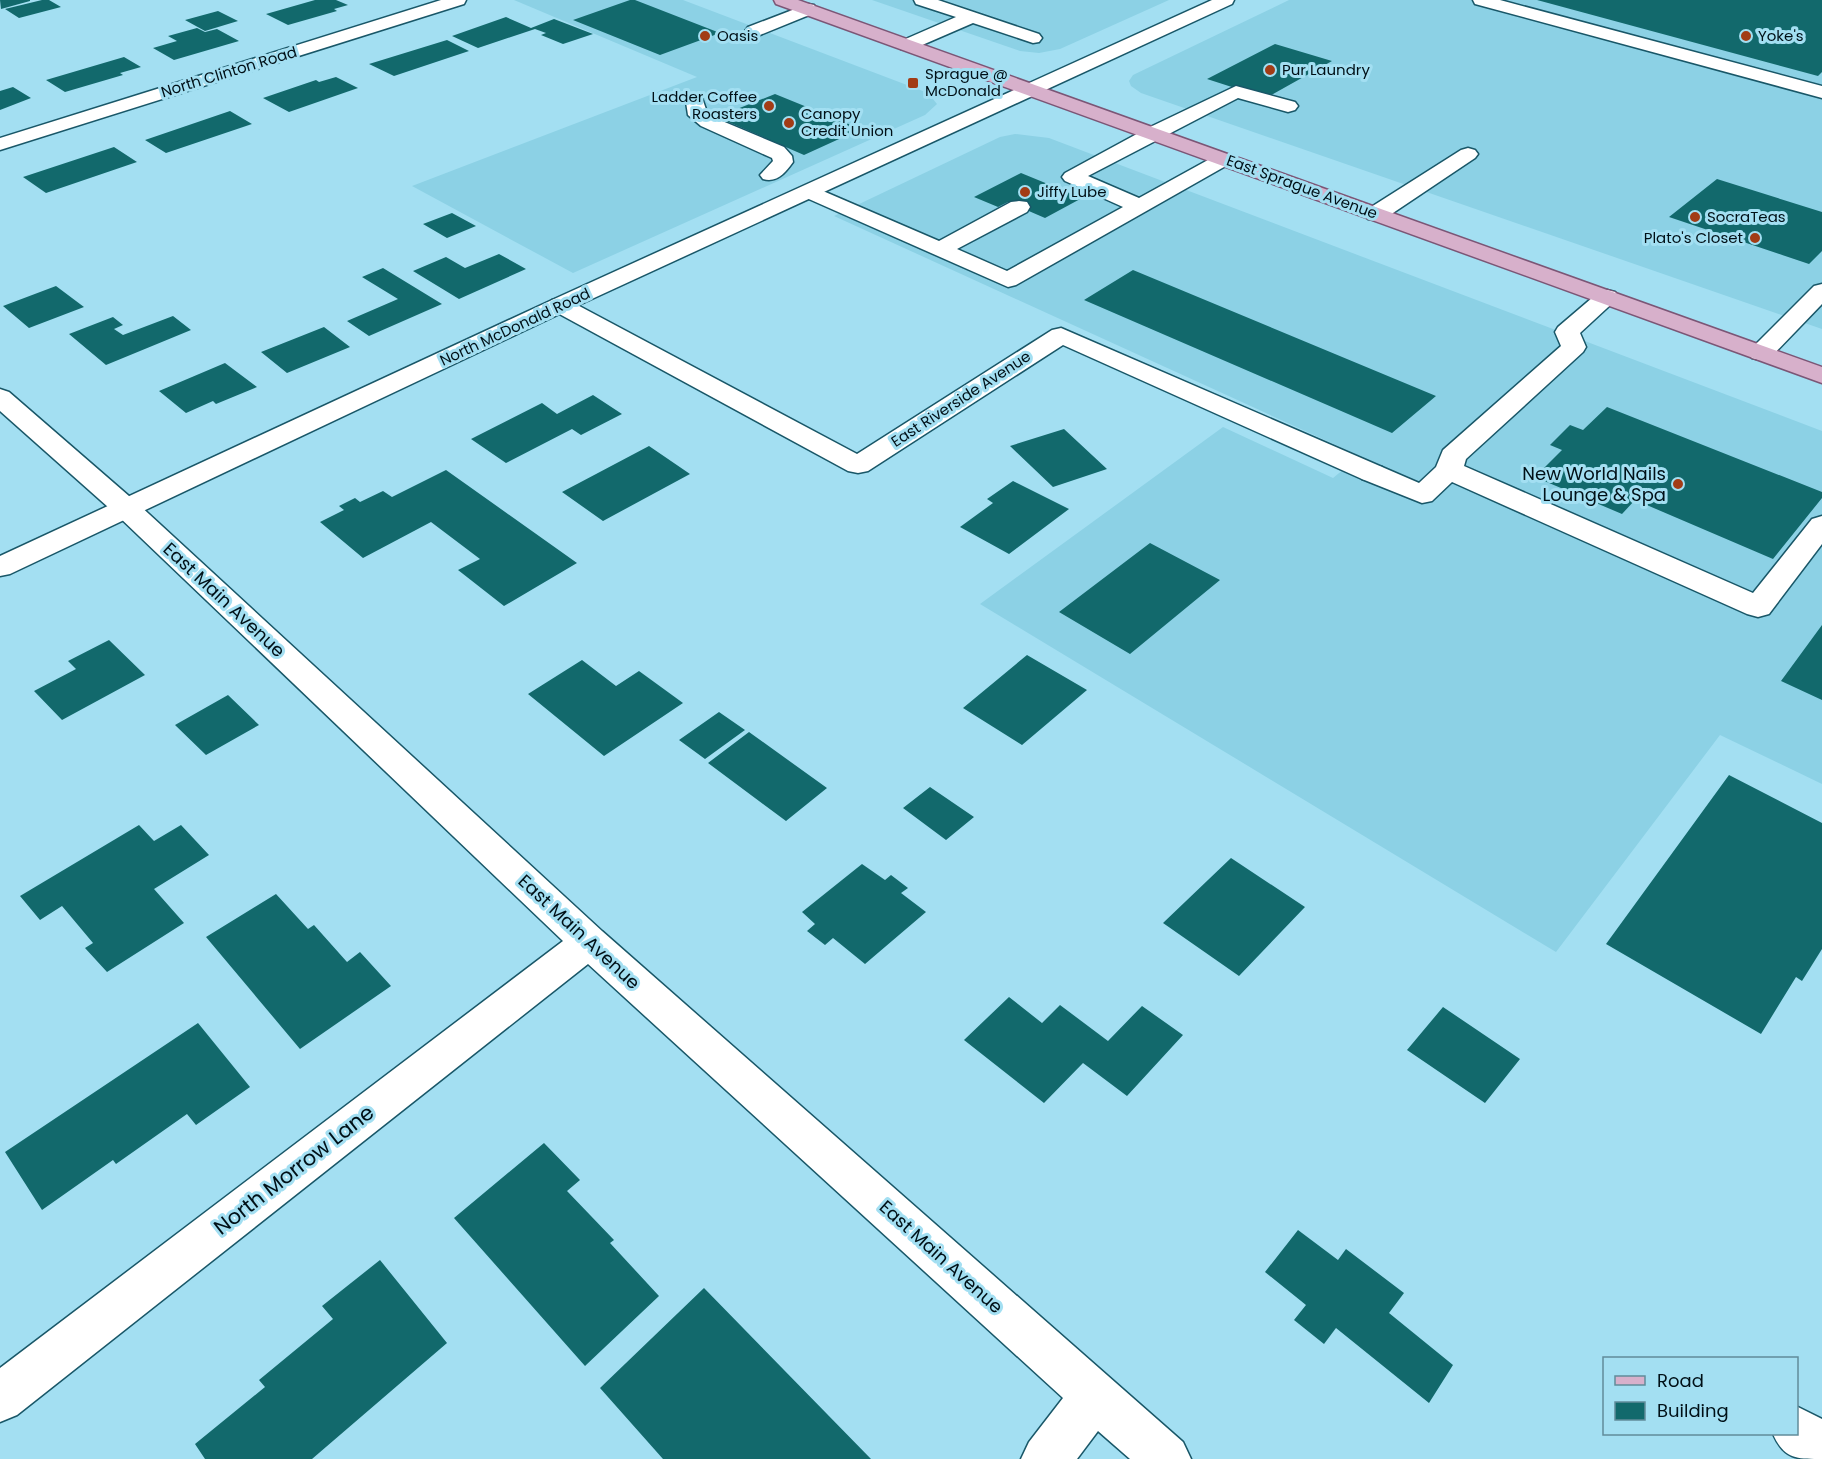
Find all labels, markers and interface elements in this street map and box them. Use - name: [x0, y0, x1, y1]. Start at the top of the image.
- place label: Oasis: [717, 25, 758, 46]
- place label: Yoke's: [1758, 25, 1804, 46]
- marker: Oasis: [698, 29, 712, 43]
- marker: Yoke's: [1739, 29, 1753, 43]
- street label: North Clinton Road: [158, 41, 299, 102]
- place label: Pur Laundry: [1282, 59, 1370, 80]
- place label: Sprague @ McDonald: [925, 63, 1008, 101]
- marker: Pur Laundry: [1263, 63, 1277, 77]
- marker: Sprague @ McDonald: [906, 76, 920, 90]
- place label: Ladder Coffee Roasters: [652, 86, 757, 124]
- marker: Ladder Coffee Roasters: [762, 99, 776, 113]
- place label: Canopy Credit Union: [801, 103, 893, 141]
- marker: Canopy Credit Union: [782, 116, 796, 130]
- street label: East Sprague Avenue: [1224, 149, 1381, 224]
- place label: Jiffy Lube: [1037, 181, 1106, 202]
- marker: Jiffy Lube: [1018, 185, 1032, 199]
- place label: SocraTeas: [1707, 206, 1786, 227]
- marker: SocraTeas: [1688, 210, 1702, 224]
- place label: Plato's Closet: [1644, 227, 1743, 248]
- marker: Plato's Closet: [1748, 231, 1762, 245]
- street label: North McDonald Road: [436, 282, 593, 371]
- street label: East Riverside Avenue: [887, 346, 1035, 452]
- place label: New World Nails Lounge & Spa: [1522, 461, 1666, 507]
- marker: New World Nails Lounge & Spa: [1671, 477, 1685, 491]
- street label: East Main Avenue: [158, 537, 291, 663]
- street label: East Main Avenue: [513, 869, 646, 995]
- street label: North Morrow Lane: [208, 1098, 380, 1241]
- street label: East Main Avenue: [874, 1194, 1008, 1319]
- legend: [1603, 1357, 1798, 1435]
- text: Road: [1657, 1368, 1704, 1393]
- text: Building: [1657, 1398, 1729, 1423]

